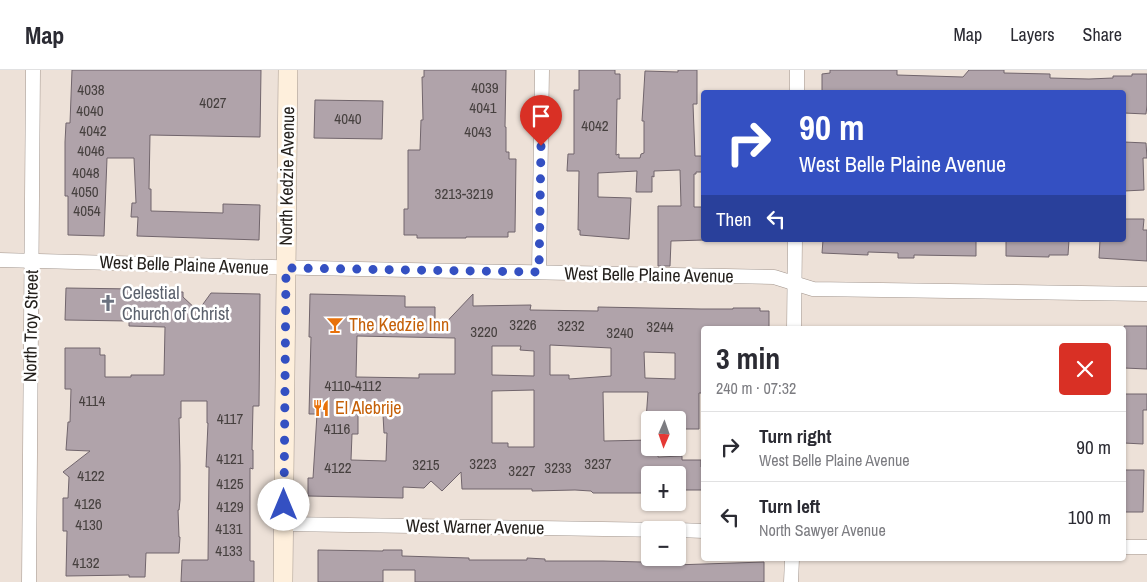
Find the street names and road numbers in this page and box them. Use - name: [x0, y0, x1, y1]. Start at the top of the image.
- street label: North Kedzie Avenue: [273, 106, 300, 246]
- street label: West Belle Plaine Avenue: [99, 249, 269, 280]
- street label: West Belle Plaine Avenue: [564, 261, 734, 288]
- street label: North Troy Street: [17, 270, 44, 382]
- street label: West Warner Avenue: [406, 513, 544, 540]

